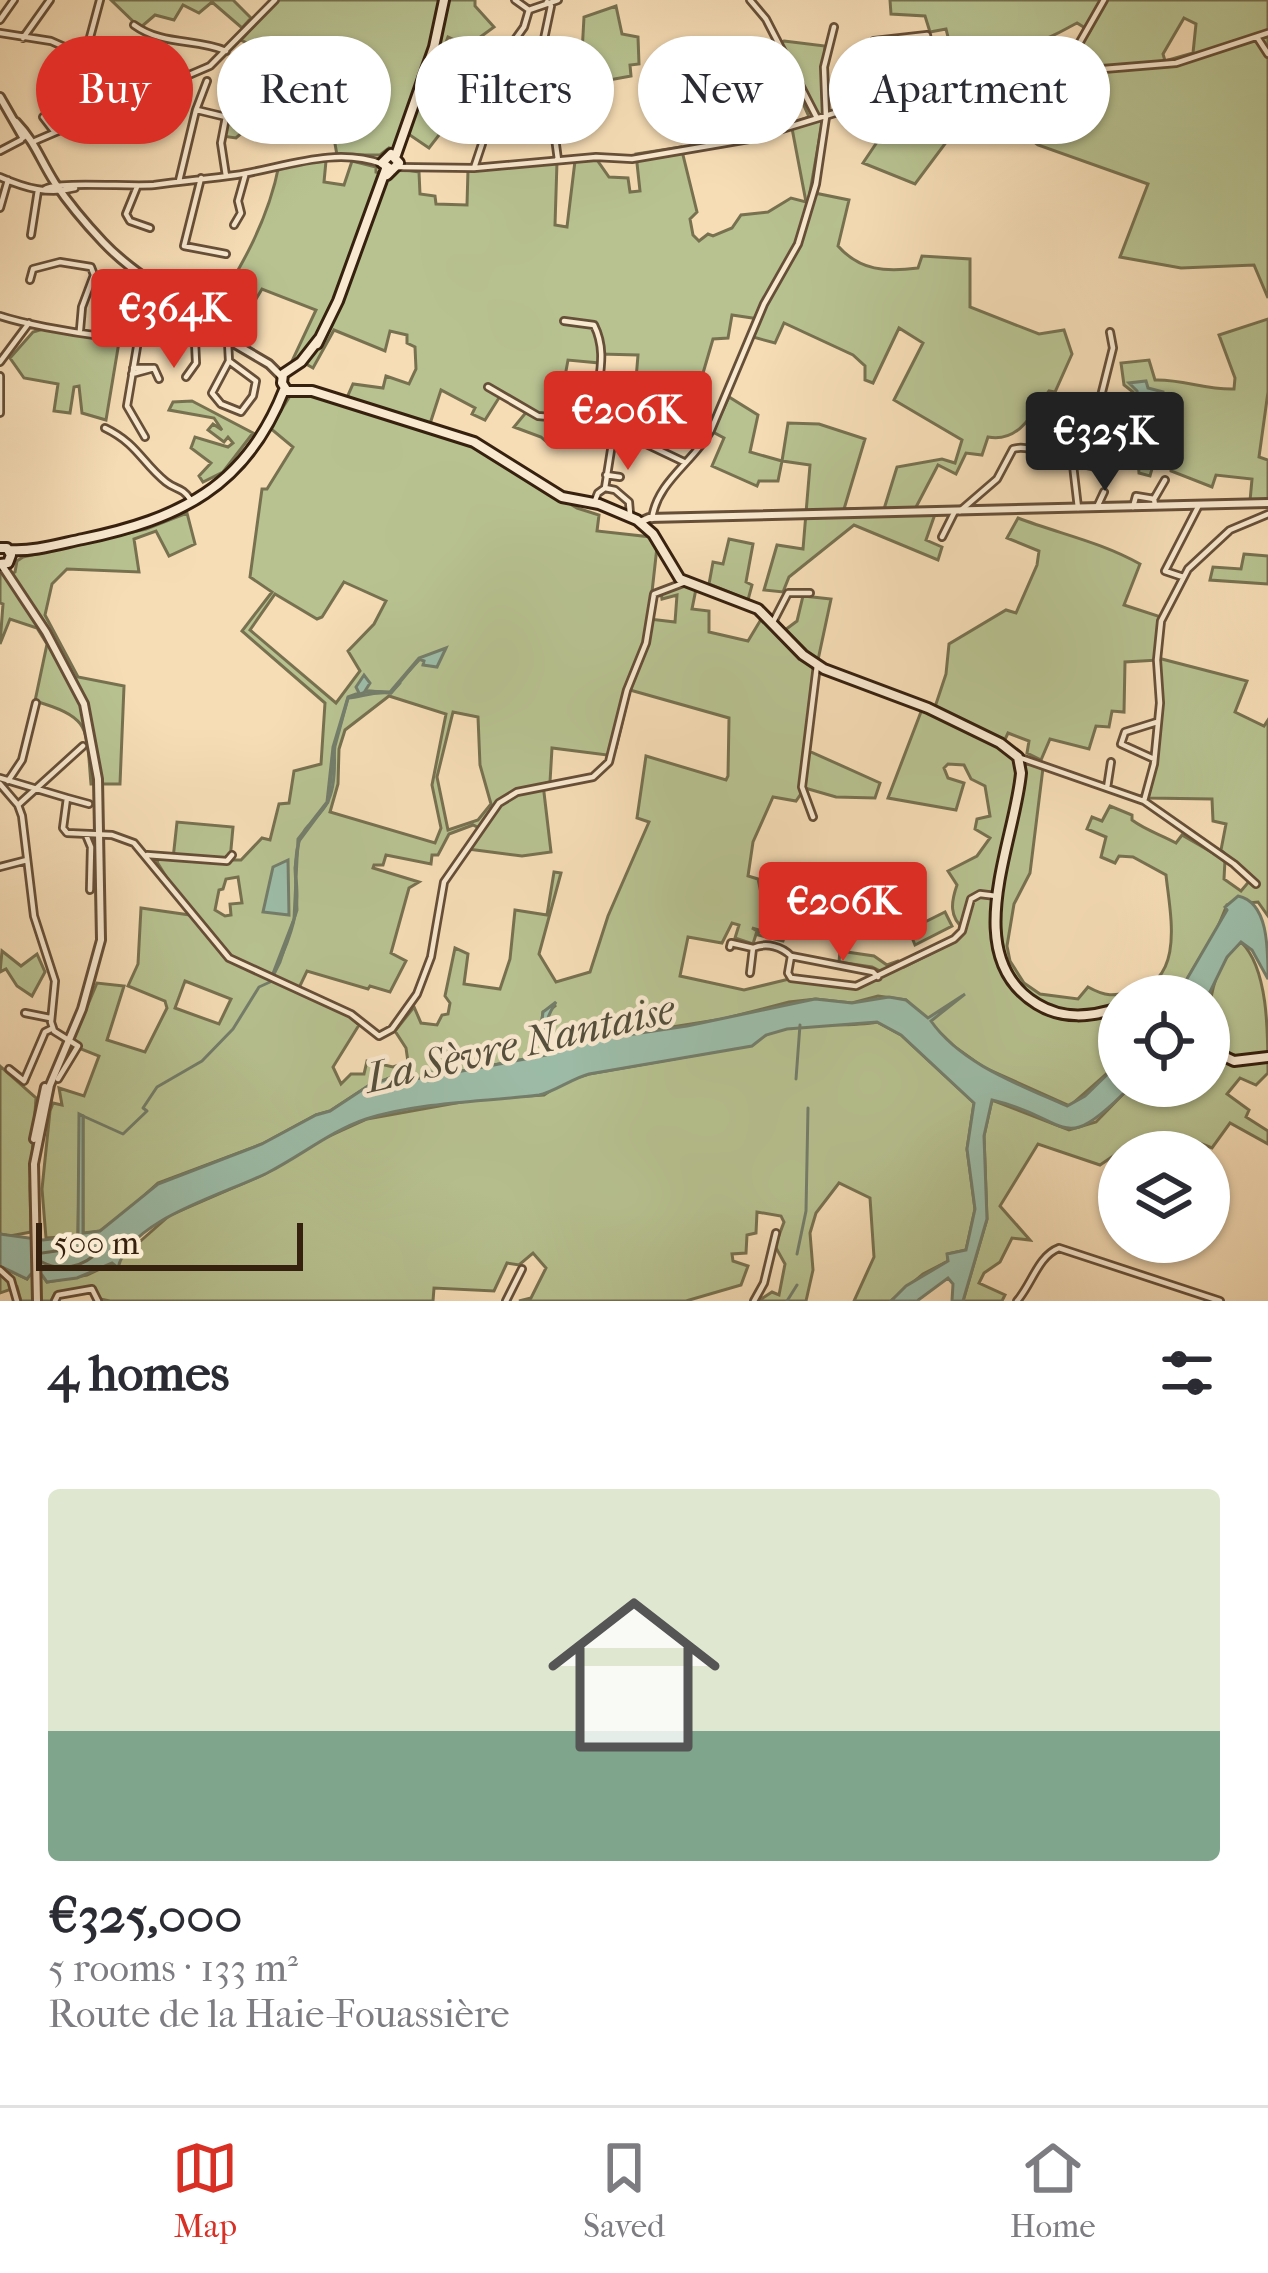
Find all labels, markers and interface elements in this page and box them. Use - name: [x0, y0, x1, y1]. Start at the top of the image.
- chip: Buy: [36, 36, 193, 144]
- chip: Rent: [217, 36, 391, 144]
- chip: Filters: [415, 36, 614, 144]
- chip: New: [638, 36, 805, 144]
- chip: Apartment: [829, 36, 1110, 144]
- pin: €364K: [90, 269, 258, 371]
- text: €364K: [118, 285, 230, 331]
- pin: €206K: [544, 371, 712, 473]
- text: €206K: [571, 387, 685, 433]
- pin: €325K: [1021, 392, 1189, 494]
- text: €325K: [1053, 408, 1157, 454]
- pin: €206K: [759, 862, 927, 964]
- text: €206K: [786, 878, 900, 924]
- map controls: [1098, 975, 1230, 1263]
- button: locate: [1098, 975, 1230, 1107]
- water label: La Sèvre Nantaise: [358, 984, 680, 1104]
- button: layers: [1098, 1131, 1230, 1263]
- scale bar: [36, 1217, 303, 1270]
- text: 500 m: [54, 1224, 139, 1263]
- icon: filters: [1154, 1340, 1220, 1406]
- text: 4 homes: [48, 1343, 229, 1403]
- icon: home: [526, 1567, 742, 1783]
- text: €325,000: [48, 1885, 242, 1945]
- text: 5 rooms · 133 m²: [48, 1945, 298, 1991]
- text: Route de la Haie-Fouassière: [48, 1991, 510, 2037]
- tab: Map: [172, 2135, 238, 2246]
- tab: Saved: [583, 2135, 665, 2246]
- tab: Home: [1010, 2135, 1096, 2246]

